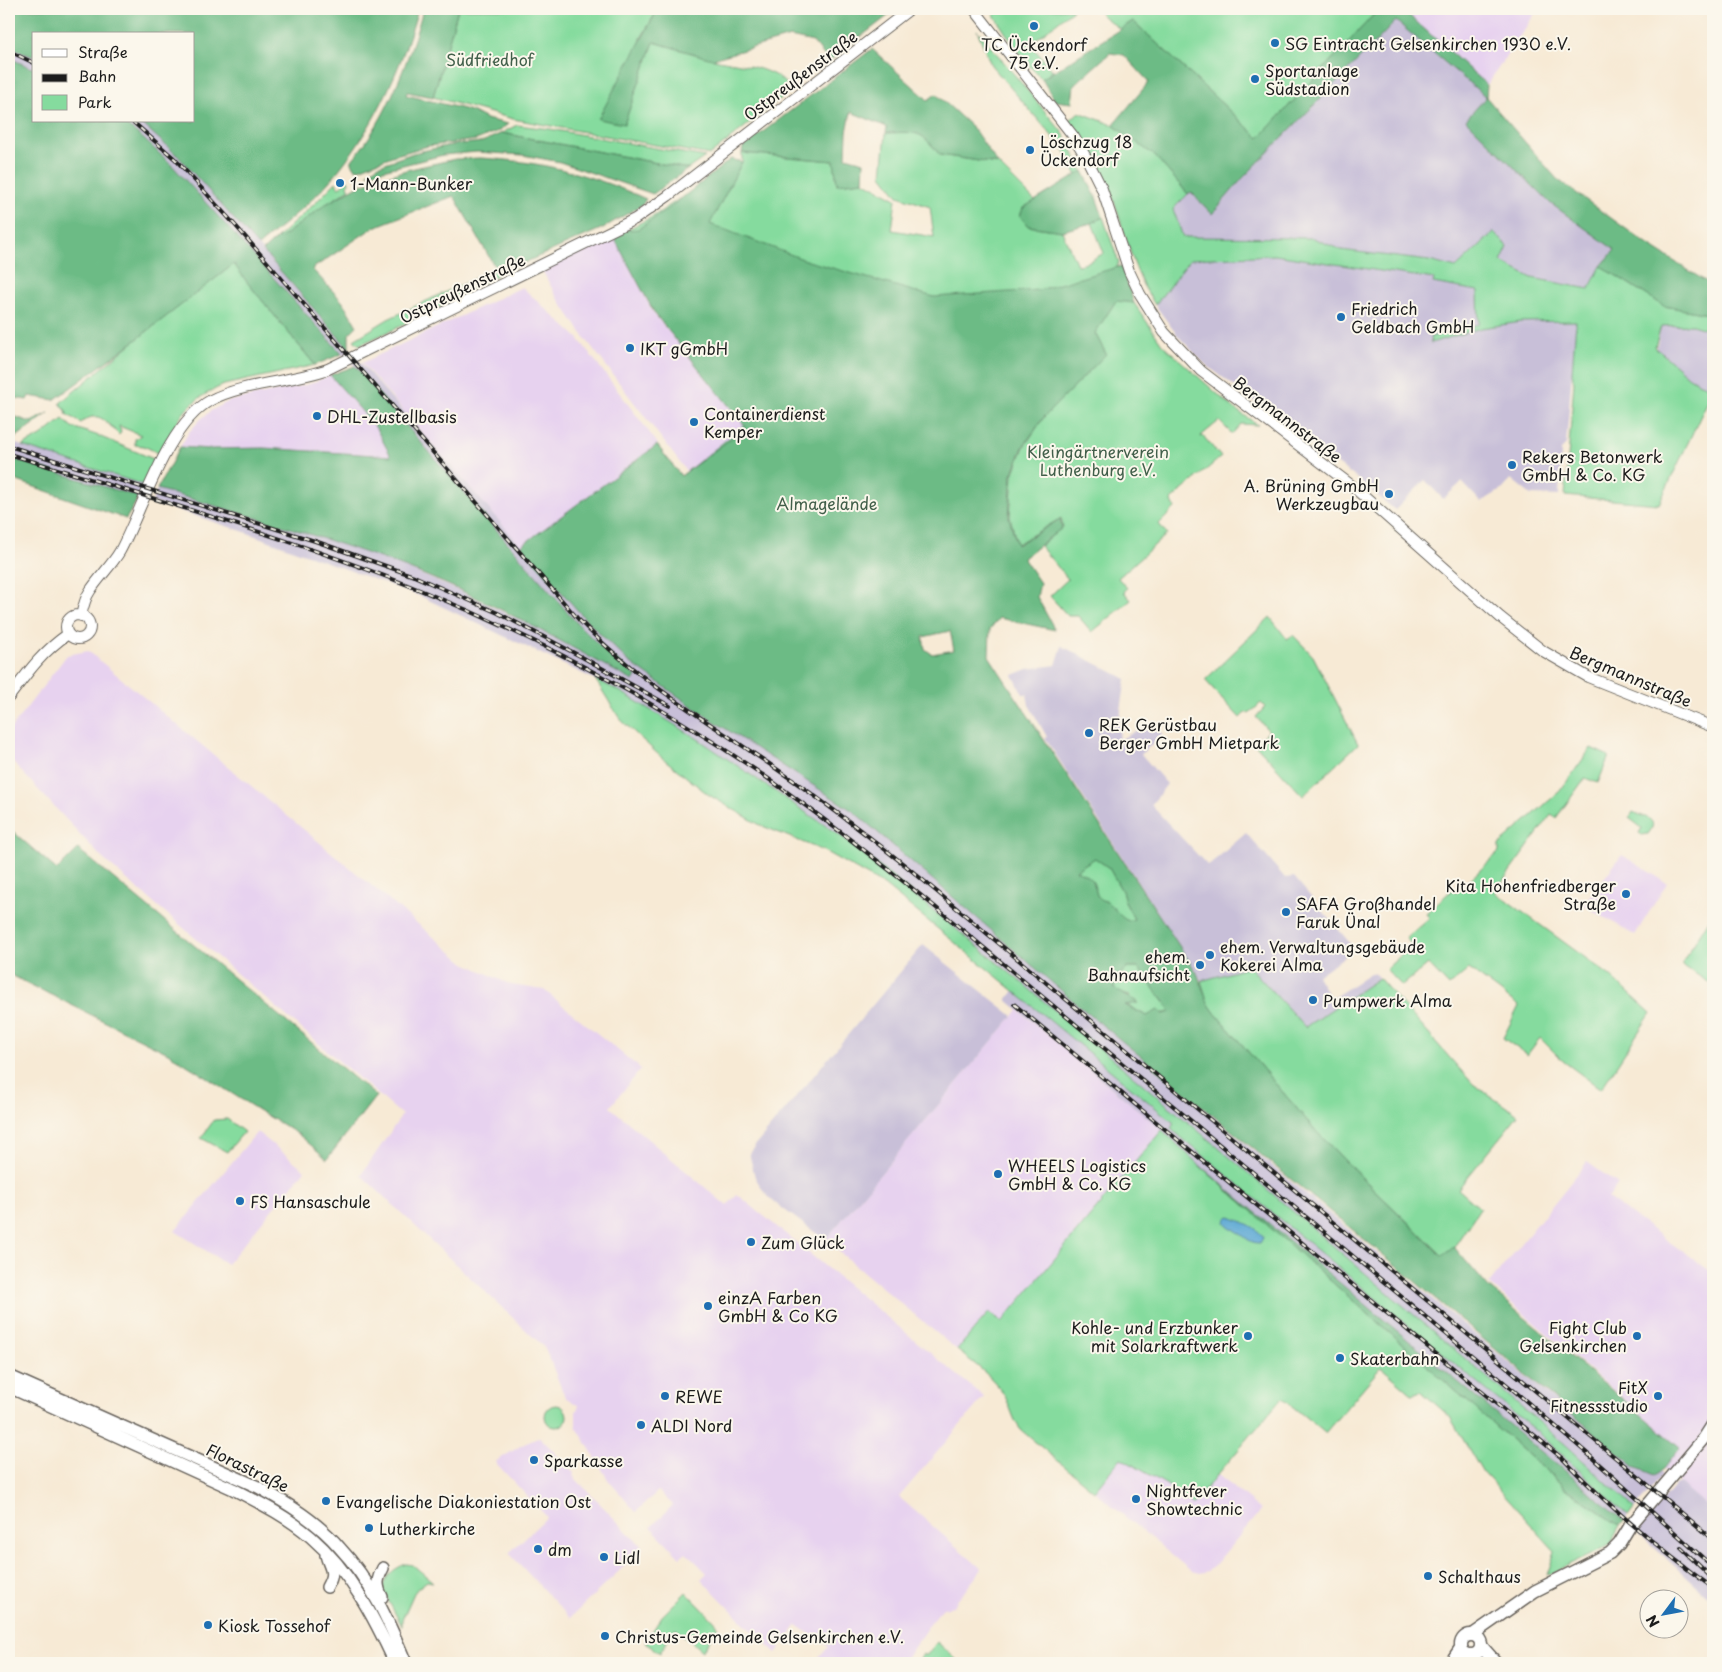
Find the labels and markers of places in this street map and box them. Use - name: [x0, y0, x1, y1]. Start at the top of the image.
- marker: TC Ückendorf 75 e.V.: [1028, 20, 1040, 32]
- place label: SG Eintracht Gelsenkirchen 1930 e.V.: [1285, 31, 1571, 55]
- place label: TC Ückendorf 75 e.V.: [981, 32, 1089, 74]
- marker: SG Eintracht Gelsenkirchen 1930 e.V.: [1269, 37, 1281, 49]
- place label: Sportanlage Südstadion: [1265, 58, 1359, 100]
- marker: Sportanlage Südstadion: [1249, 73, 1261, 85]
- place label: Löschzug 18 Ückendorf: [1040, 129, 1132, 171]
- marker: Löschzug 18 Ückendorf: [1024, 144, 1036, 156]
- place label: 1-Mann-Bunker: [350, 171, 473, 195]
- marker: 1-Mann-Bunker: [334, 177, 346, 189]
- place label: Friedrich Geldbach GmbH: [1351, 296, 1474, 338]
- marker: Friedrich Geldbach GmbH: [1335, 311, 1347, 323]
- place label: IKT gGmbH: [640, 336, 728, 360]
- marker: IKT gGmbH: [624, 342, 636, 354]
- place label: Containerdienst Kemper: [704, 401, 825, 443]
- place label: DHL-Zustellbasis: [327, 404, 457, 428]
- marker: DHL-Zustellbasis: [311, 410, 323, 422]
- marker: Containerdienst Kemper: [688, 416, 700, 428]
- place label: Rekers Betonwerk GmbH & Co. KG: [1522, 444, 1663, 486]
- marker: Rekers Betonwerk GmbH & Co. KG: [1506, 459, 1518, 471]
- place label: A. Brüning GmbH Werkzeugbau: [1244, 473, 1379, 515]
- marker: A. Brüning GmbH Werkzeugbau: [1383, 488, 1395, 500]
- place label: REK Gerüstbau Berger GmbH Mietpark: [1099, 712, 1279, 754]
- marker: REK Gerüstbau Berger GmbH Mietpark: [1083, 727, 1095, 739]
- place label: Kita Hohenfriedberger Straße: [1445, 873, 1617, 915]
- marker: Kita Hohenfriedberger Straße: [1620, 888, 1632, 900]
- place label: SAFA Großhandel Faruk Ünal: [1296, 891, 1436, 933]
- marker: SAFA Großhandel Faruk Ünal: [1280, 906, 1292, 918]
- place label: ehem. Verwaltungsgebäude Kokerei Alma: [1220, 934, 1425, 976]
- place label: ehem. Bahnaufsicht: [1087, 944, 1190, 986]
- marker: ehem. Verwaltungsgebäude Kokerei Alma: [1204, 949, 1216, 961]
- marker: ehem. Bahnaufsicht: [1194, 959, 1206, 971]
- place label: Pumpwerk Alma: [1323, 988, 1452, 1012]
- marker: Pumpwerk Alma: [1307, 994, 1319, 1006]
- place label: WHEELS Logistics GmbH & Co. KG: [1008, 1153, 1146, 1195]
- marker: WHEELS Logistics GmbH & Co. KG: [992, 1168, 1004, 1180]
- place label: FS Hansaschule: [250, 1189, 371, 1213]
- marker: FS Hansaschule: [234, 1195, 246, 1207]
- place label: Zum Glück: [761, 1230, 845, 1254]
- marker: Zum Glück: [745, 1236, 757, 1248]
- place label: einzA Farben GmbH & Co KG: [718, 1285, 838, 1327]
- marker: einzA Farben GmbH & Co KG: [702, 1300, 714, 1312]
- place label: Kohle- und Erzbunker mit Solarkraftwerk: [1071, 1315, 1239, 1357]
- place label: Fight Club Gelsenkirchen: [1519, 1315, 1627, 1357]
- marker: Kohle- und Erzbunker mit Solarkraftwerk: [1242, 1330, 1254, 1342]
- marker: Fight Club Gelsenkirchen: [1631, 1330, 1643, 1342]
- place label: Skaterbahn: [1350, 1346, 1439, 1370]
- marker: Skaterbahn: [1334, 1352, 1346, 1364]
- place label: FitX Fitnessstudio: [1550, 1375, 1648, 1417]
- place label: REWE: [675, 1384, 723, 1408]
- marker: REWE: [659, 1390, 671, 1402]
- marker: FitX Fitnessstudio: [1652, 1390, 1664, 1402]
- place label: ALDI Nord: [651, 1413, 732, 1437]
- marker: ALDI Nord: [635, 1419, 647, 1431]
- place label: Sparkasse: [544, 1448, 623, 1472]
- marker: Sparkasse: [528, 1454, 540, 1466]
- place label: Nightfever Showtechnic: [1146, 1478, 1242, 1520]
- place label: Evangelische Diakoniestation Ost: [336, 1489, 591, 1513]
- marker: Nightfever Showtechnic: [1130, 1493, 1142, 1505]
- marker: Evangelische Diakoniestation Ost: [320, 1495, 332, 1507]
- place label: Lutherkirche: [379, 1516, 475, 1540]
- marker: Lutherkirche: [363, 1522, 375, 1534]
- place label: dm: [548, 1537, 572, 1561]
- marker: dm: [532, 1543, 544, 1555]
- place label: Lidl: [614, 1545, 640, 1569]
- marker: Lidl: [598, 1551, 610, 1563]
- place label: Schalthaus: [1438, 1564, 1521, 1588]
- marker: Schalthaus: [1422, 1570, 1434, 1582]
- place label: Kiosk Tossehof: [218, 1613, 332, 1637]
- marker: Kiosk Tossehof: [202, 1619, 214, 1631]
- place label: Christus-Gemeinde Gelsenkirchen e.V.: [615, 1624, 904, 1648]
- marker: Christus-Gemeinde Gelsenkirchen e.V.: [599, 1630, 611, 1642]

